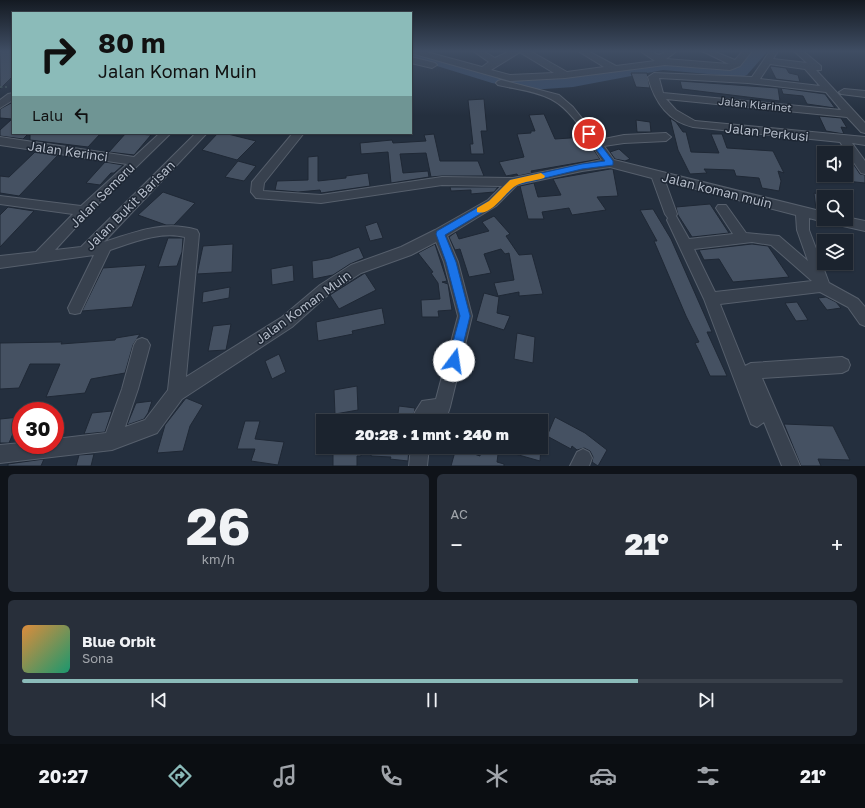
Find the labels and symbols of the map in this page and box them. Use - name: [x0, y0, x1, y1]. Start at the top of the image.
- street label: Jalan Klarinet: [718, 94, 792, 114]
- pin: [572, 117, 606, 151]
- street label: Jalan Perkusi: [724, 120, 810, 144]
- street label: Jalan Kerinci: [27, 137, 109, 165]
- street label: Jalan Bukit Barisan: [82, 157, 178, 253]
- street label: Jalan Semeru: [66, 159, 138, 231]
- street label: Jalan koman muin: [660, 169, 774, 211]
- street label: Jalan Koman Muin: [252, 267, 354, 347]
- position arrow: [433, 340, 475, 382]
- speed limit sign: 30: [12, 402, 64, 454]

